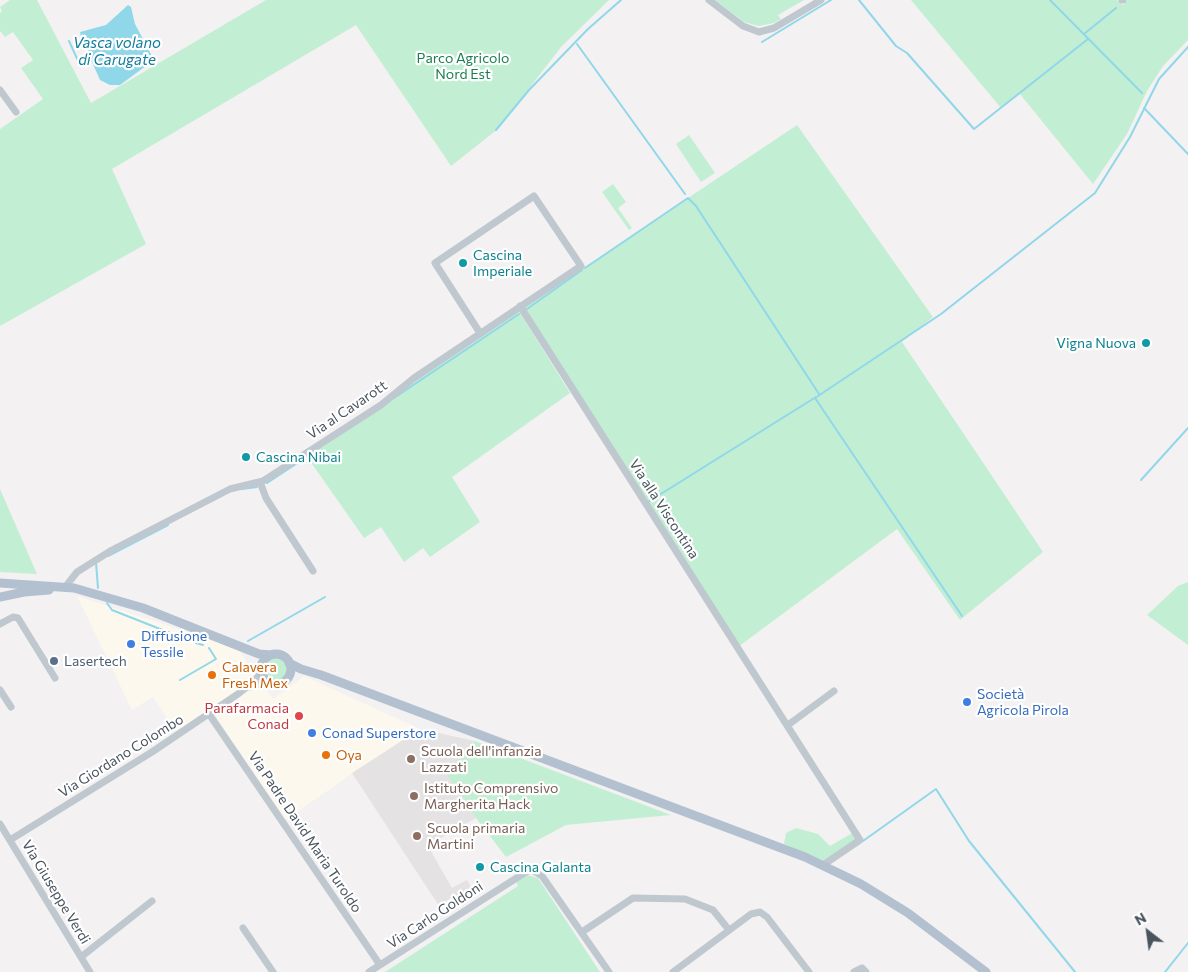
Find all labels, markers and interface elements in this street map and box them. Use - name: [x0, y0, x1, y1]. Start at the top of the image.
- water label: Vasca volano di Carugate: [73, 34, 161, 69]
- park label: Parco Agricolo Nord Est: [417, 50, 509, 82]
- place label: Cascina Imperiale: [473, 247, 532, 280]
- marker: Cascina Imperiale: [457, 257, 469, 269]
- place label: Vigna Nuova: [1056, 335, 1136, 351]
- marker: Vigna Nuova: [1140, 337, 1152, 349]
- street label: Via al Cavarott: [304, 377, 390, 443]
- place label: Cascina Nibai: [256, 449, 341, 465]
- marker: Cascina Nibai: [240, 451, 252, 463]
- street label: Via alla Viscontina: [626, 456, 702, 562]
- place label: Diffusione Tessile: [141, 628, 207, 660]
- marker: Diffusione Tessile: [125, 638, 137, 650]
- place label: Lasertech: [64, 653, 127, 669]
- marker: Lasertech: [48, 655, 60, 667]
- place label: Calavera Fresh Mex: [222, 659, 288, 692]
- marker: Calavera Fresh Mex: [206, 669, 218, 681]
- place label: Società Agricola Pirola: [977, 686, 1069, 719]
- marker: Società Agricola Pirola: [961, 696, 973, 708]
- place label: Parafarmacia Conad: [204, 700, 289, 732]
- marker: Parafarmacia Conad: [293, 710, 305, 722]
- street label: Via Giordano Colombo: [55, 711, 187, 801]
- place label: Conad Superstore: [322, 725, 436, 741]
- marker: Conad Superstore: [306, 727, 318, 739]
- place label: Scuola dell'infanzia Lazzati: [421, 743, 542, 776]
- place label: Oya: [336, 747, 362, 763]
- street label: Via Padre David Maria Turoldo: [245, 748, 365, 916]
- marker: Oya: [320, 749, 332, 761]
- marker: Scuola dell'infanzia Lazzati: [405, 753, 417, 765]
- place label: Istituto Comprensivo Margherita Hack: [424, 780, 558, 812]
- marker: Istituto Comprensivo Margherita Hack: [408, 790, 420, 802]
- place label: Scuola primaria Martini: [427, 820, 525, 852]
- marker: Scuola primaria Martini: [411, 830, 423, 842]
- street label: Via Giuseppe Verdi: [18, 837, 94, 947]
- place label: Cascina Galanta: [490, 859, 591, 875]
- marker: Cascina Galanta: [474, 861, 486, 873]
- street label: Via Carlo Goldoni: [384, 878, 486, 952]
- north arrow: [1123, 907, 1173, 957]
- text: N: [1131, 909, 1149, 929]

